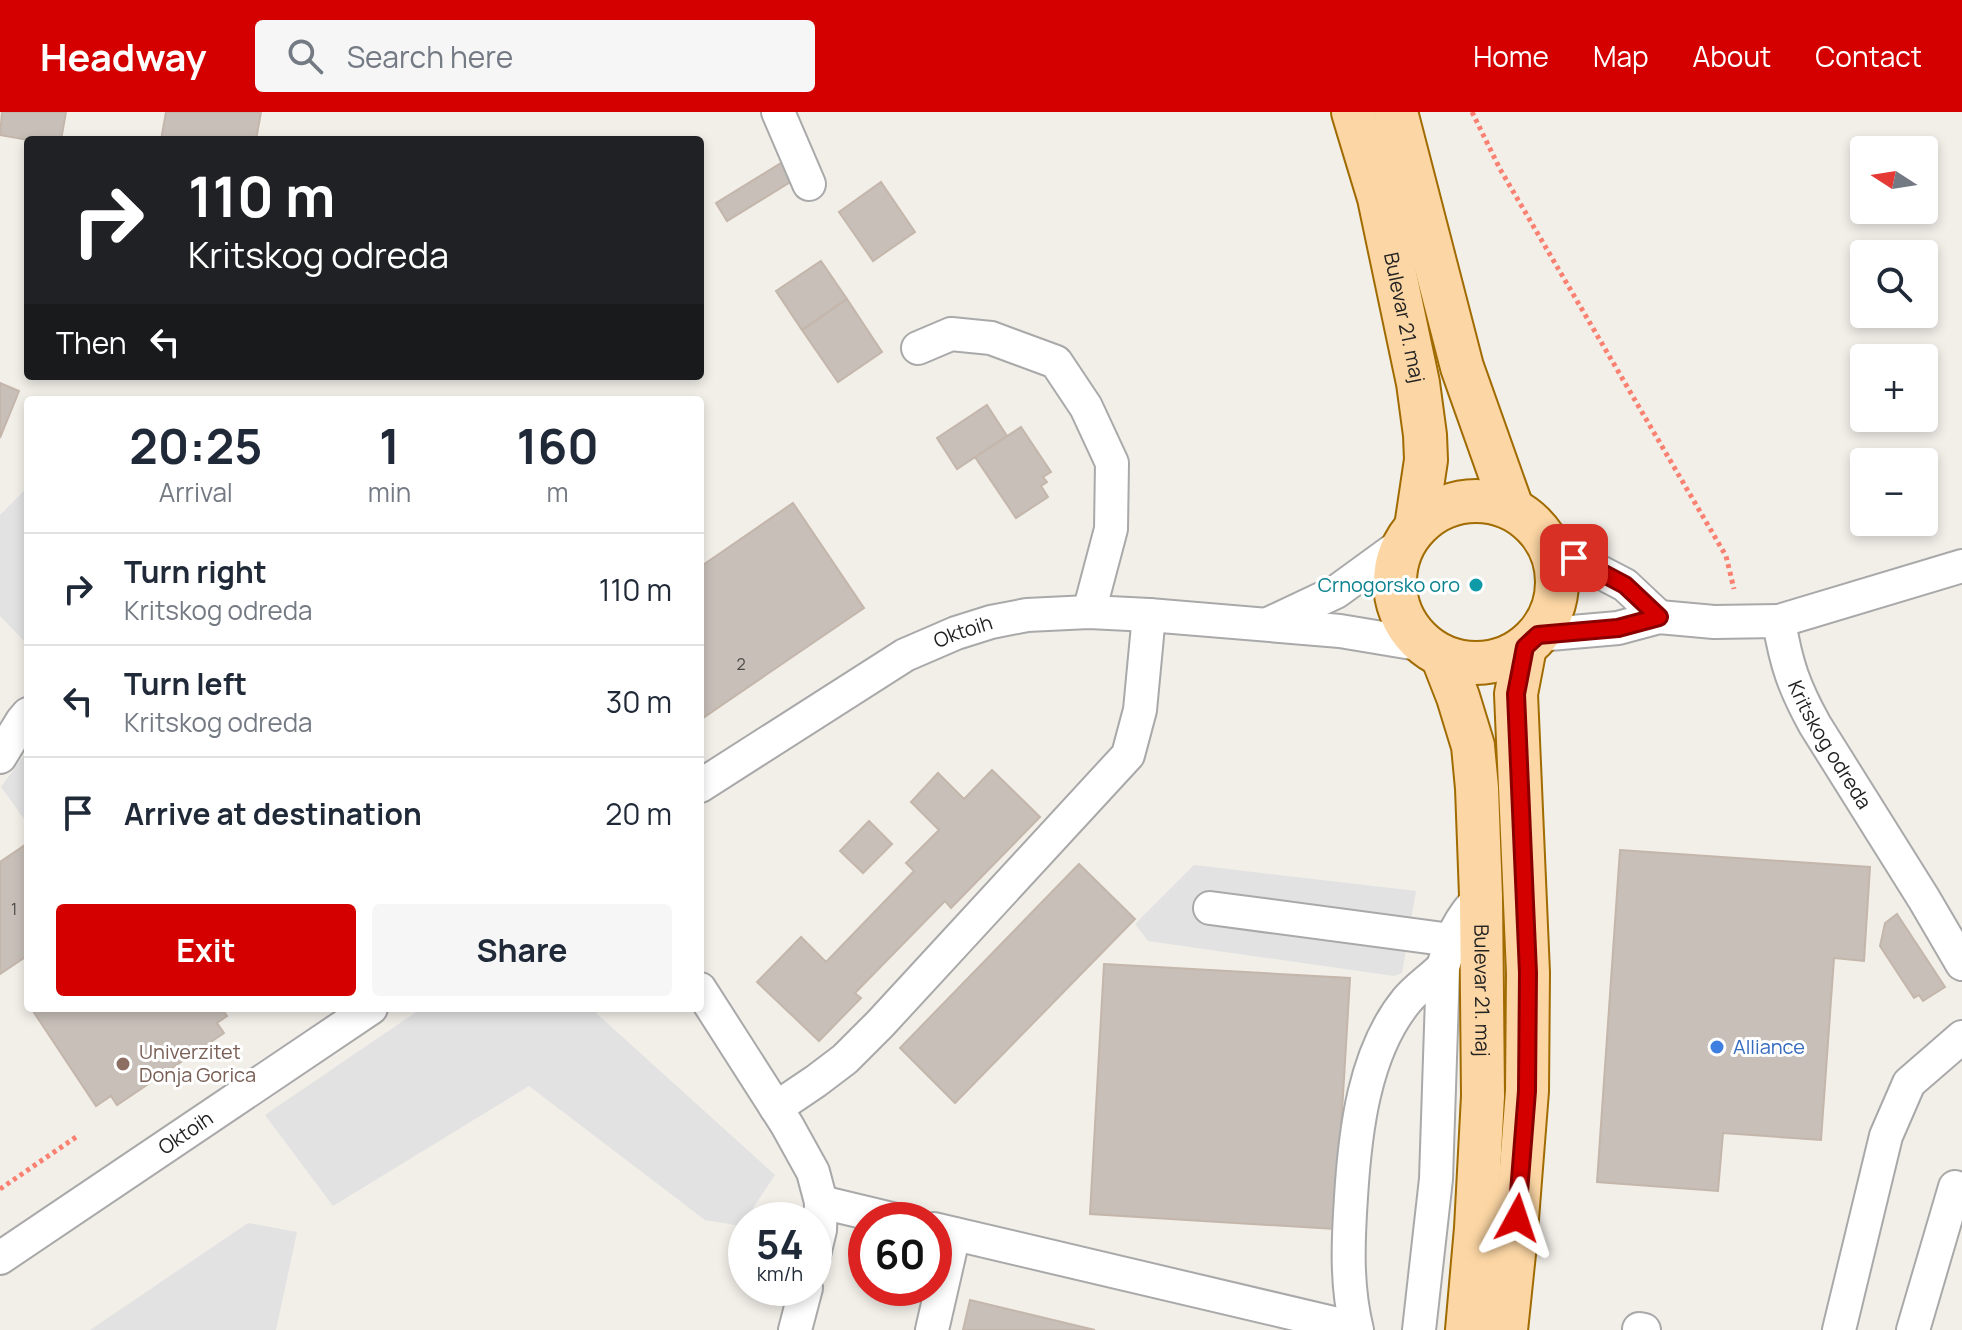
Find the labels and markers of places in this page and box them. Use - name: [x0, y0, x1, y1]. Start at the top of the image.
- pin: [1540, 524, 1608, 592]
- place label: Crnogorsko oro: [1318, 571, 1460, 598]
- marker: Crnogorsko oro: [1467, 576, 1485, 594]
- place label: Alliance: [1733, 1033, 1805, 1060]
- place label: Univerzitet Donja Gorica: [139, 1038, 256, 1088]
- marker: Alliance: [1708, 1038, 1726, 1056]
- marker: Univerzitet Donja Gorica: [114, 1055, 132, 1073]

